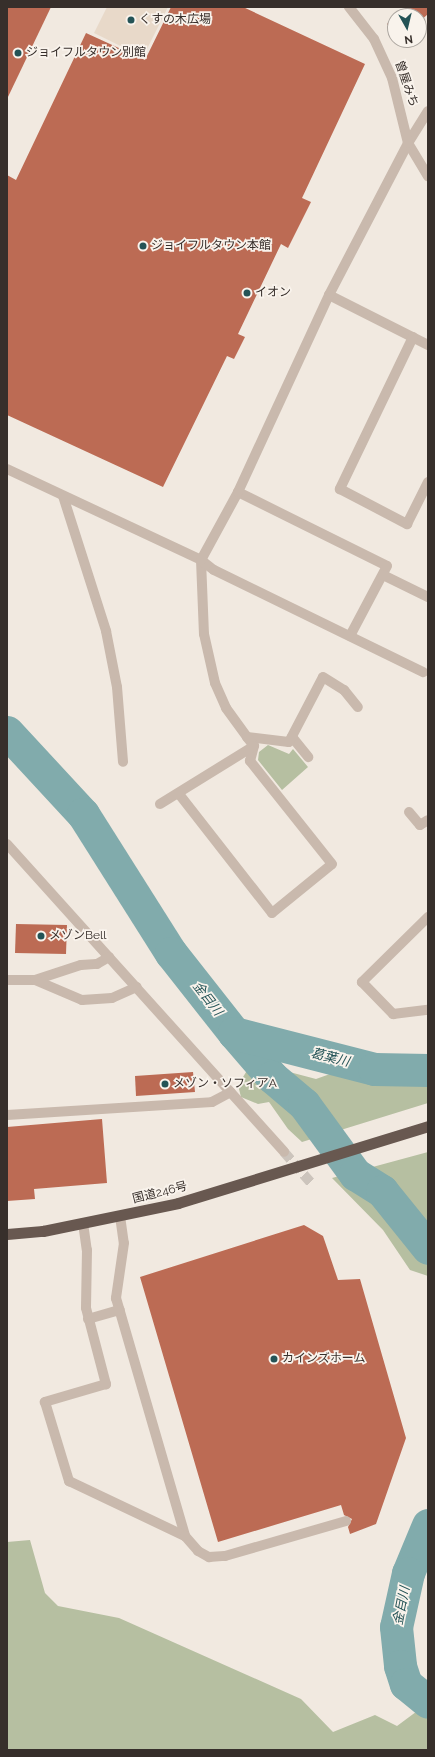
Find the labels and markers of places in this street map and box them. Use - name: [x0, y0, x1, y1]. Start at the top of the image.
- place label: くすの木広場: [139, 13, 211, 27]
- marker: くすの木広場: [126, 15, 136, 25]
- place label: ジョイフルタウン別館: [26, 46, 146, 60]
- marker: ジョイフルタウン別館: [13, 48, 23, 58]
- place label: ジョイフルタウン本館: [151, 239, 271, 253]
- marker: ジョイフルタウン本館: [138, 241, 148, 251]
- place label: イオン: [255, 286, 291, 300]
- marker: イオン: [242, 288, 252, 298]
- place label: メゾンBell: [49, 929, 107, 943]
- marker: メゾンBell: [36, 931, 46, 941]
- place label: メゾン・ソフィアA: [173, 1077, 277, 1091]
- marker: メゾン・ソフィアA: [160, 1079, 170, 1089]
- place label: カインズホーム: [282, 1352, 366, 1366]
- marker: カインズホーム: [269, 1354, 279, 1364]

